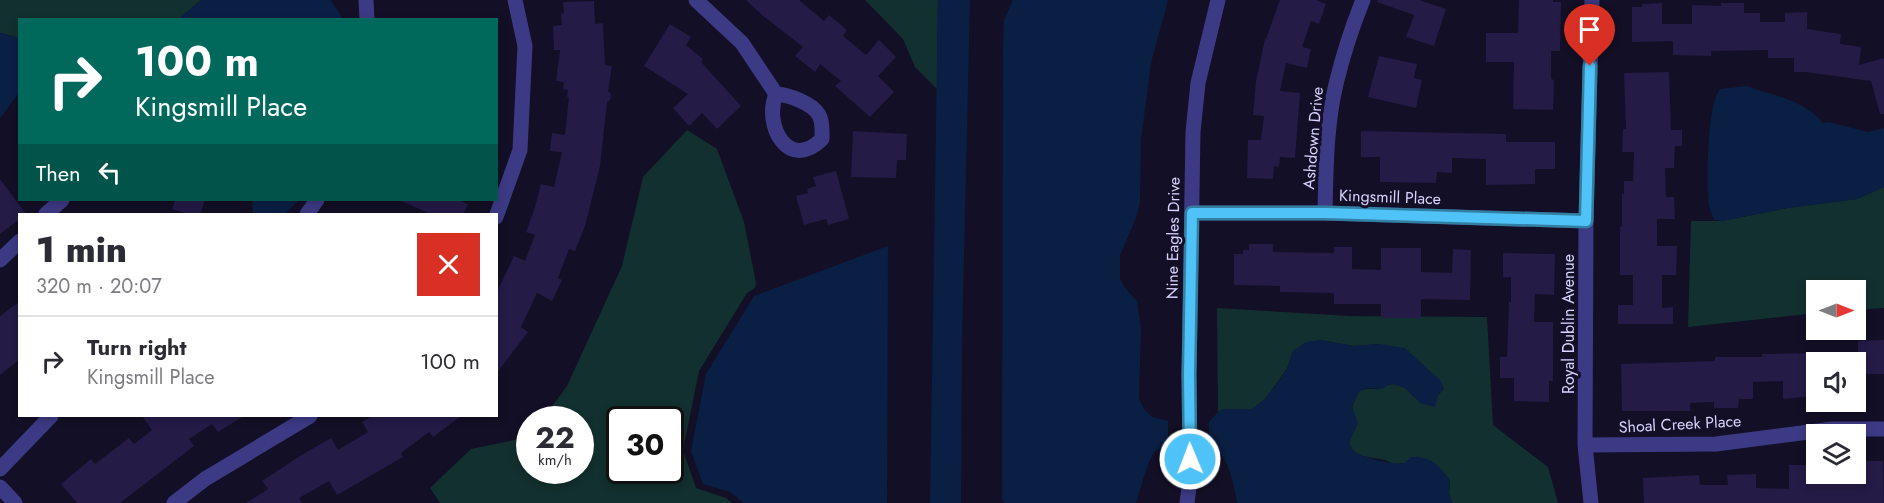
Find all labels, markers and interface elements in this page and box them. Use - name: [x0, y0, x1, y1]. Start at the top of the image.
- pin: [1564, 4, 1615, 66]
- icon: arrive: [1573, 13, 1606, 46]
- text: 100 m: [135, 31, 259, 92]
- icon: right: [36, 42, 114, 120]
- street label: Ashdown Drive: [1297, 86, 1329, 190]
- text: Kingsmill Place: [135, 87, 307, 126]
- icon: left: [93, 156, 126, 189]
- text: Then: [36, 157, 81, 189]
- street label: Nine Eagles Drive: [1160, 177, 1186, 299]
- street label: Kingsmill Place: [1339, 184, 1441, 210]
- text: 1 min: [36, 223, 127, 275]
- button: close: [417, 233, 480, 296]
- street label: Royal Dublin Avenue: [1557, 254, 1580, 394]
- text: 320 m · 20:07: [36, 272, 162, 301]
- north arrow: [1806, 280, 1866, 340]
- map controls: [1806, 280, 1866, 484]
- text: Turn right: [87, 331, 187, 363]
- icon: right: [36, 345, 69, 378]
- text: 100 m: [420, 345, 480, 377]
- button: sound: [1806, 352, 1866, 412]
- text: Kingsmill Place: [87, 363, 215, 392]
- speed limit sign: 30: [606, 406, 684, 484]
- street label: Shoal Creek Place: [1618, 409, 1742, 439]
- text: 22: [535, 416, 575, 459]
- button: layers: [1806, 424, 1866, 484]
- position arrow: [1158, 427, 1222, 491]
- text: km/h: [538, 449, 572, 471]

